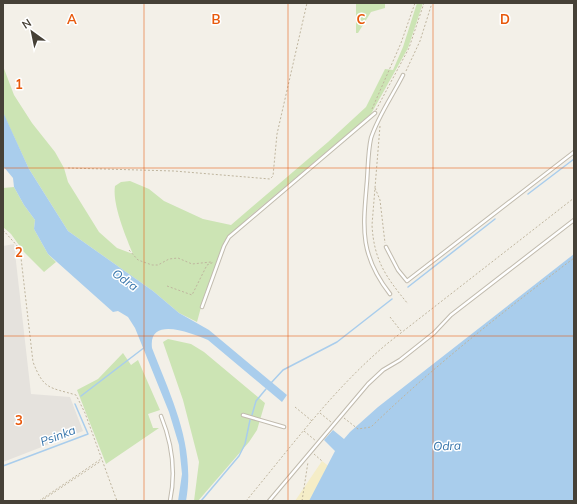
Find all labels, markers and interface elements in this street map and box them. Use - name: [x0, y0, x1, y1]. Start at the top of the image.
- text: A: [67, 11, 77, 27]
- text: B: [212, 11, 221, 27]
- text: C: [357, 11, 366, 27]
- text: D: [500, 11, 510, 27]
- north arrow: [12, 12, 52, 52]
- text: N: [19, 15, 34, 32]
- text: 1: [15, 76, 23, 92]
- text: 2: [15, 244, 23, 260]
- water label: Odra: [110, 265, 141, 294]
- text: 3: [15, 412, 23, 428]
- water label: Psinka: [38, 422, 78, 449]
- water label: Odra: [433, 438, 461, 453]

